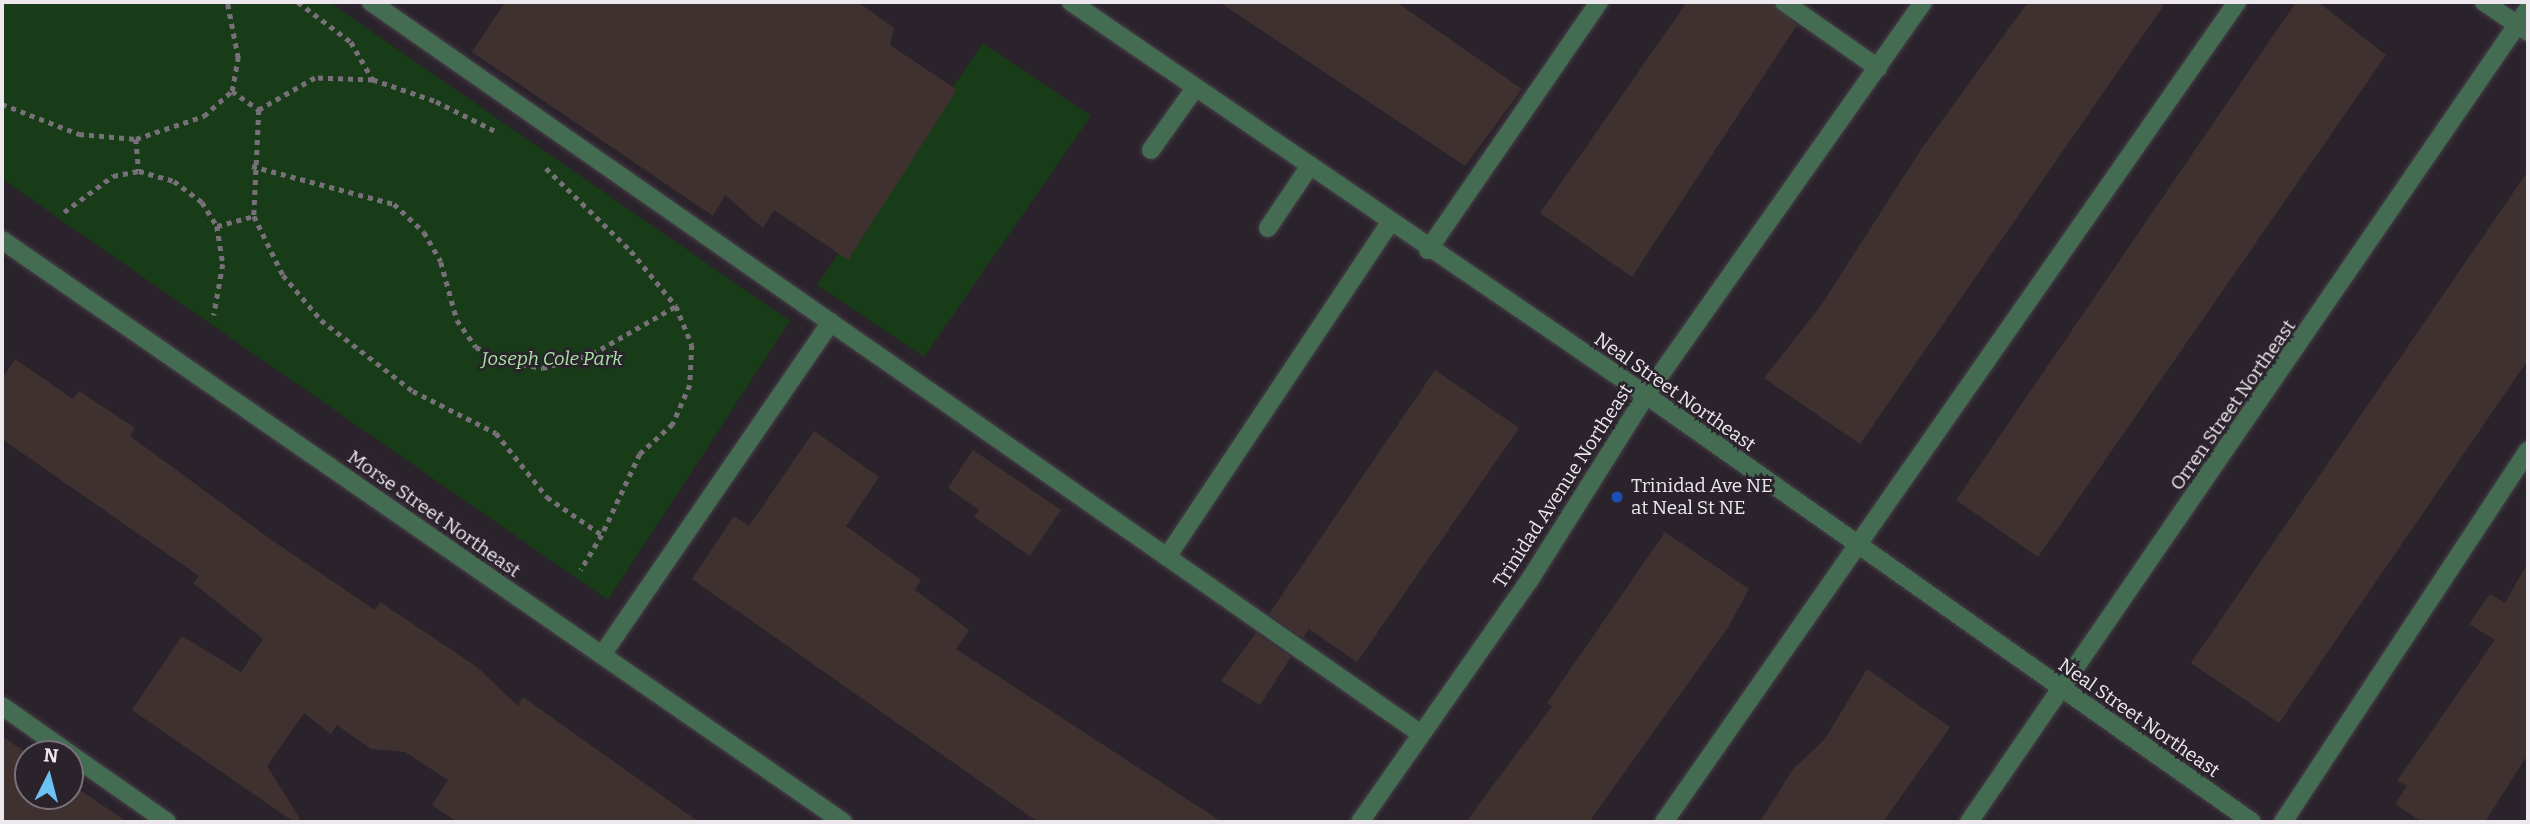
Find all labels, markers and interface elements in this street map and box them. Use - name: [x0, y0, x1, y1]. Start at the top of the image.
- street label: Orren Street Northeast: [2165, 315, 2301, 495]
- street label: Neal Street Northeast: [1590, 328, 1760, 456]
- park label: Joseph Cole Park: [482, 348, 622, 370]
- street label: Trinidad Avenue Northeast: [1488, 380, 1638, 592]
- street label: Morse Street Northeast: [343, 446, 525, 582]
- place label: Trinidad Ave NE at Neal St NE: [1631, 475, 1773, 519]
- marker: Trinidad Ave NE at Neal St NE: [1609, 489, 1625, 505]
- street label: Neal Street Northeast: [2054, 654, 2224, 782]
- north arrow: [14, 740, 84, 810]
- text: N: [43, 743, 60, 768]

